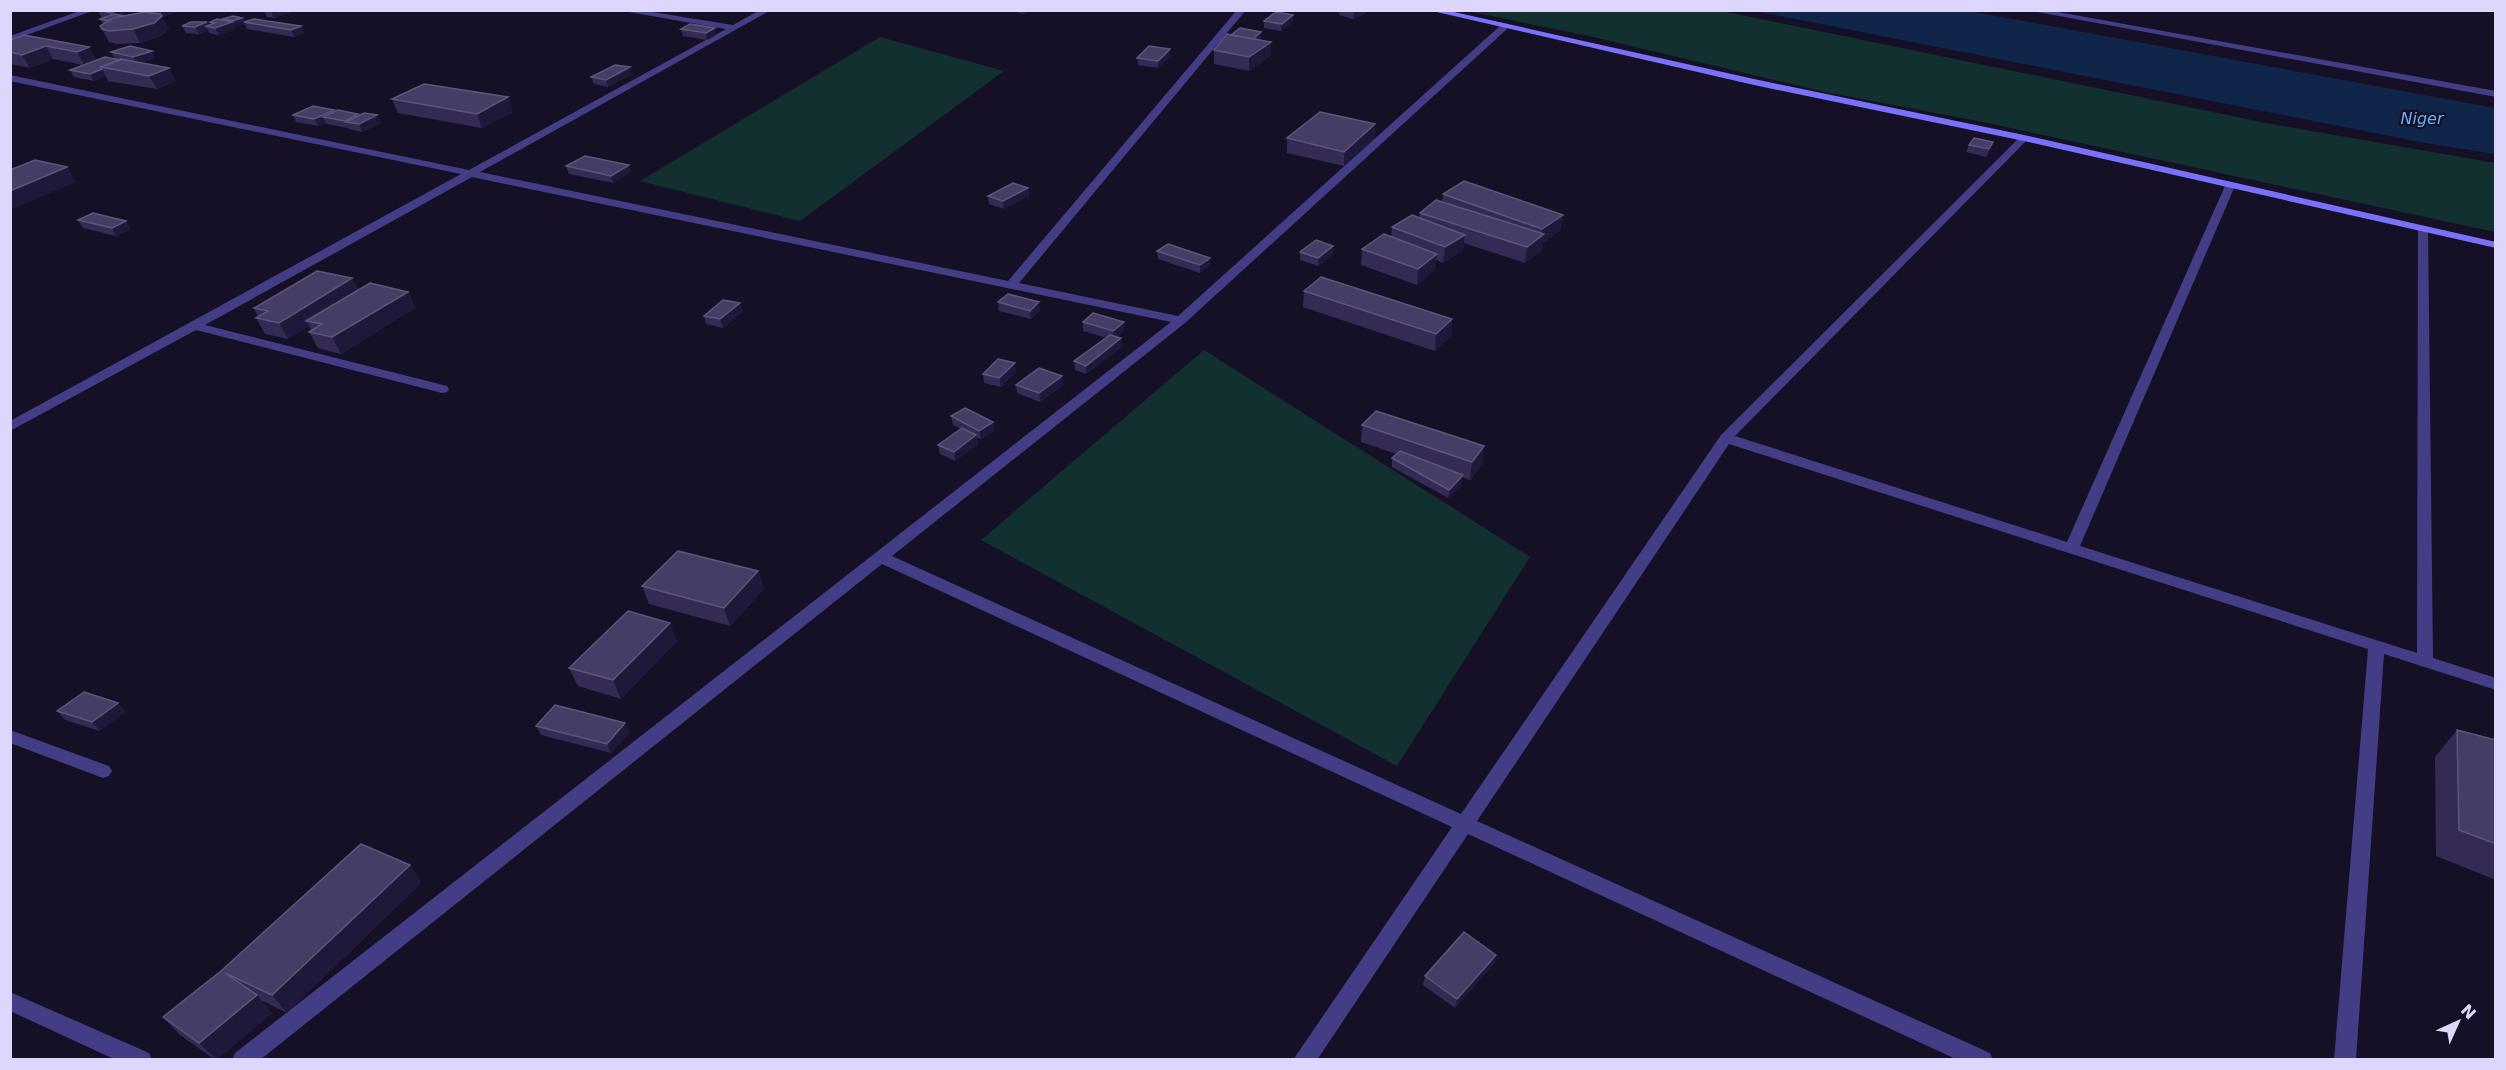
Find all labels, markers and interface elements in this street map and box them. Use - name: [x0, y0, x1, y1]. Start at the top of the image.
- water label: Niger: [2401, 109, 2445, 128]
- north arrow: [2428, 992, 2488, 1052]
- text: N: [2457, 1000, 2480, 1023]

